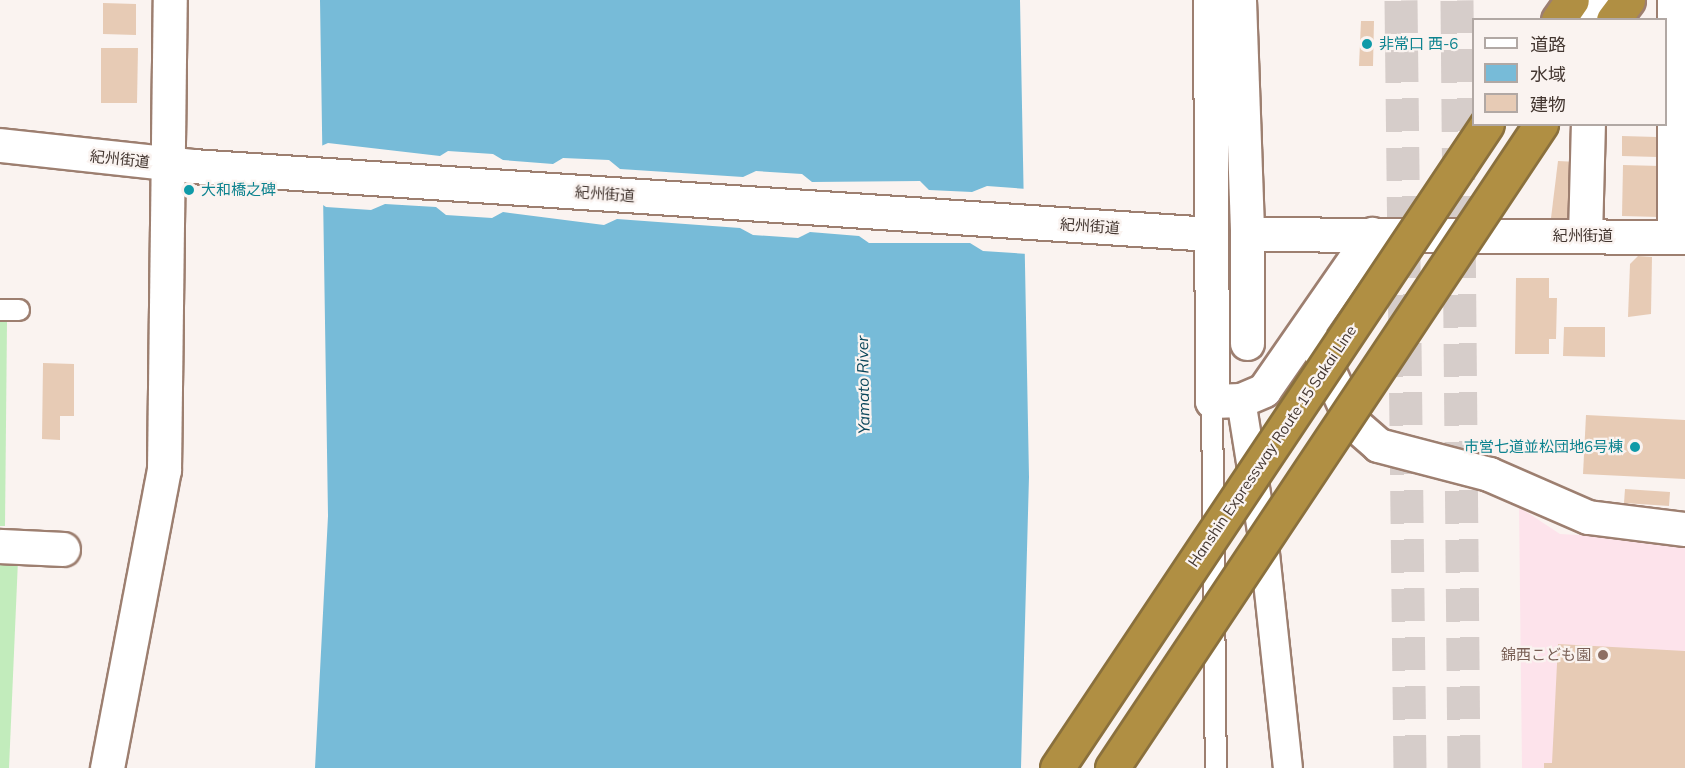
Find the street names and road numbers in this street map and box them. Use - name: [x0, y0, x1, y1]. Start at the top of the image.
- street label: 紀州街道: [89, 147, 151, 171]
- street label: 紀州街道: [574, 183, 636, 205]
- street label: 紀州街道: [1059, 215, 1121, 237]
- street label: 紀州街道: [1553, 227, 1613, 245]
- street label: Hanshin Expressway Route 15 Sakai Line: [1184, 322, 1360, 570]

